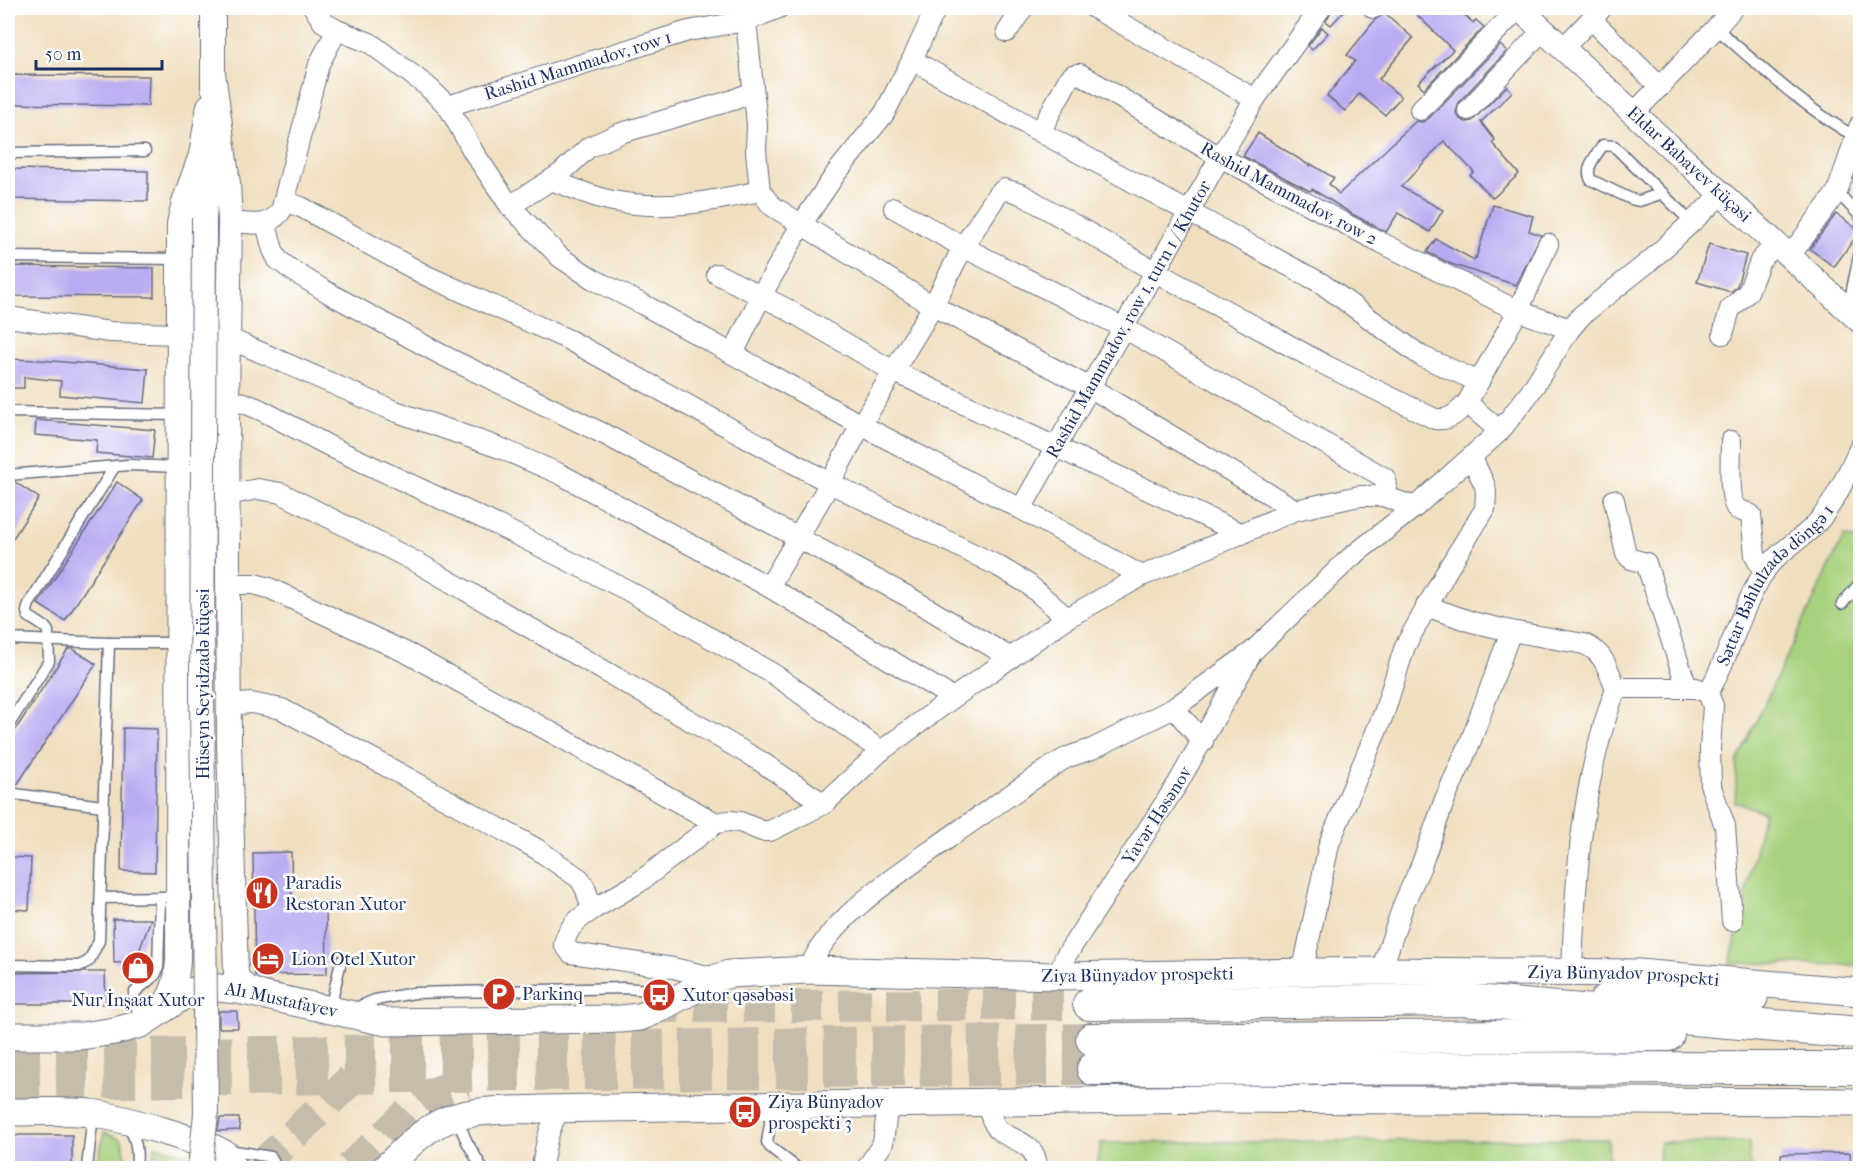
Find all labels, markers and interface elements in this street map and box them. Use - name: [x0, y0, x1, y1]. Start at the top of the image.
- street label: Rashid Mammadov, row 1: [482, 26, 674, 105]
- scale bar: [36, 33, 162, 71]
- text: 50 m: [45, 44, 82, 65]
- street label: Eldar Babayev küçəsi: [1623, 102, 1756, 227]
- street label: Rashid Mammadov, row 2: [1197, 137, 1381, 249]
- street label: Rashid Mammadov, row 1, turn 1 / Khutor: [1041, 176, 1215, 462]
- street label: Səttar Bəhlulzadə döngə 1: [1712, 501, 1838, 669]
- street label: Hüseyn Seyidzadə küçəsi: [193, 588, 214, 780]
- street label: Yavər Həsənov: [1117, 762, 1196, 869]
- place label: Paradis Restoran Xutor: [285, 873, 406, 915]
- restaurant icon: Paradis Restoran Xutor: [244, 875, 280, 911]
- hotel icon: Lion Otel Xutor: [250, 941, 286, 977]
- place label: Lion Otel Xutor: [291, 949, 416, 970]
- shop icon: Nur İnşaat Xutor: [120, 950, 156, 986]
- street label: Ziya Bünyadov prospekti: [1527, 962, 1721, 990]
- street label: Ziya Bünyadov prospekti: [1041, 963, 1235, 987]
- parking icon: Parkinq: [481, 976, 517, 1012]
- bus stop icon: Xutor qəsəbəsi: [641, 977, 677, 1013]
- street label: Alı Mustafayev: [223, 978, 340, 1022]
- place label: Parkinq: [522, 984, 583, 1005]
- place label: Xutor qəsəbəsi: [682, 985, 795, 1006]
- place label: Nur İnşaat Xutor: [72, 989, 205, 1011]
- place label: Ziya Bünyadov prospekti 3: [767, 1092, 885, 1134]
- bus stop icon: Ziya Bünyadov prospekti 3: [727, 1094, 763, 1130]

